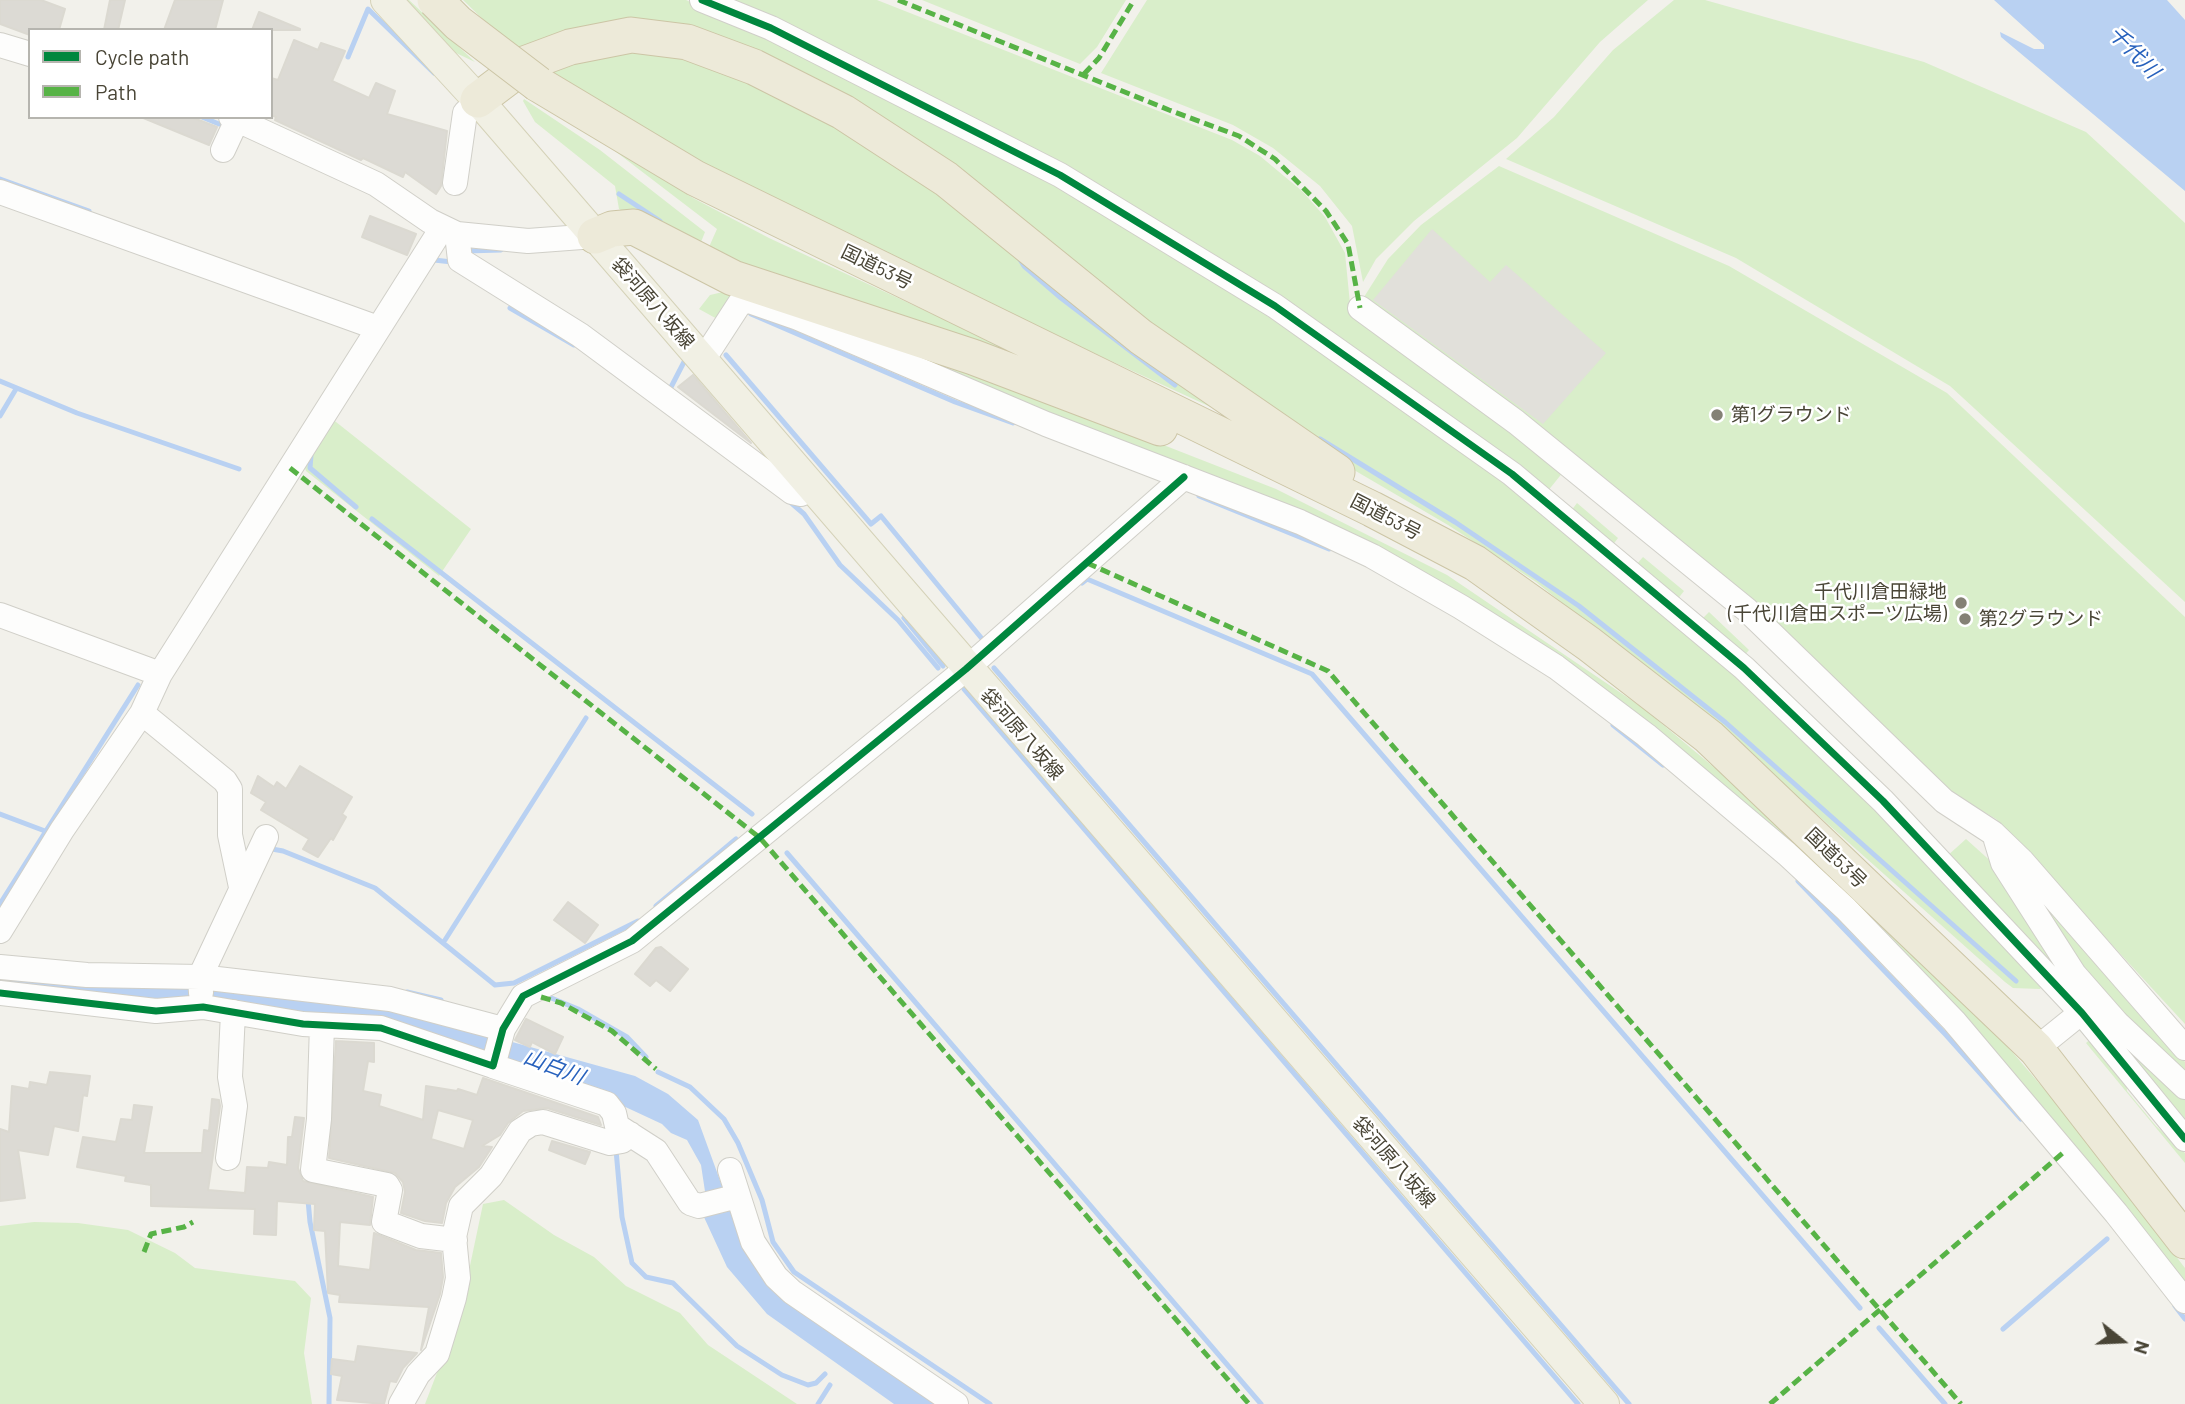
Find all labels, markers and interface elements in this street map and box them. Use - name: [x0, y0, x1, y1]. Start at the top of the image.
- water label: 千代川: [2103, 21, 2165, 83]
- legend: [28, 28, 273, 119]
- text: Cycle path: [95, 44, 189, 69]
- text: Path: [95, 79, 137, 104]
- street label: 国道53号: [838, 240, 916, 294]
- street label: 袋河原八坂線: [607, 253, 699, 353]
- place label: 第1グラウンド: [1731, 404, 1852, 426]
- marker: 第1グラウンド: [1709, 407, 1725, 423]
- street label: 国道53号: [1347, 489, 1425, 545]
- place label: 千代川倉田緑地 (千代川倉田スポーツ広場): [1728, 581, 1947, 625]
- marker: 千代川倉田緑地 (千代川倉田スポーツ広場): [1953, 595, 1969, 611]
- place label: 第2グラウンド: [1979, 608, 2103, 630]
- marker: 第2グラウンド: [1957, 611, 1973, 627]
- street label: 袋河原八坂線: [976, 684, 1068, 784]
- street label: 国道53号: [1801, 823, 1871, 893]
- water label: 山白川: [520, 1044, 588, 1090]
- street label: 袋河原八坂線: [1348, 1112, 1440, 1212]
- north arrow: [2087, 1306, 2157, 1376]
- text: N: [2130, 1338, 2155, 1357]

